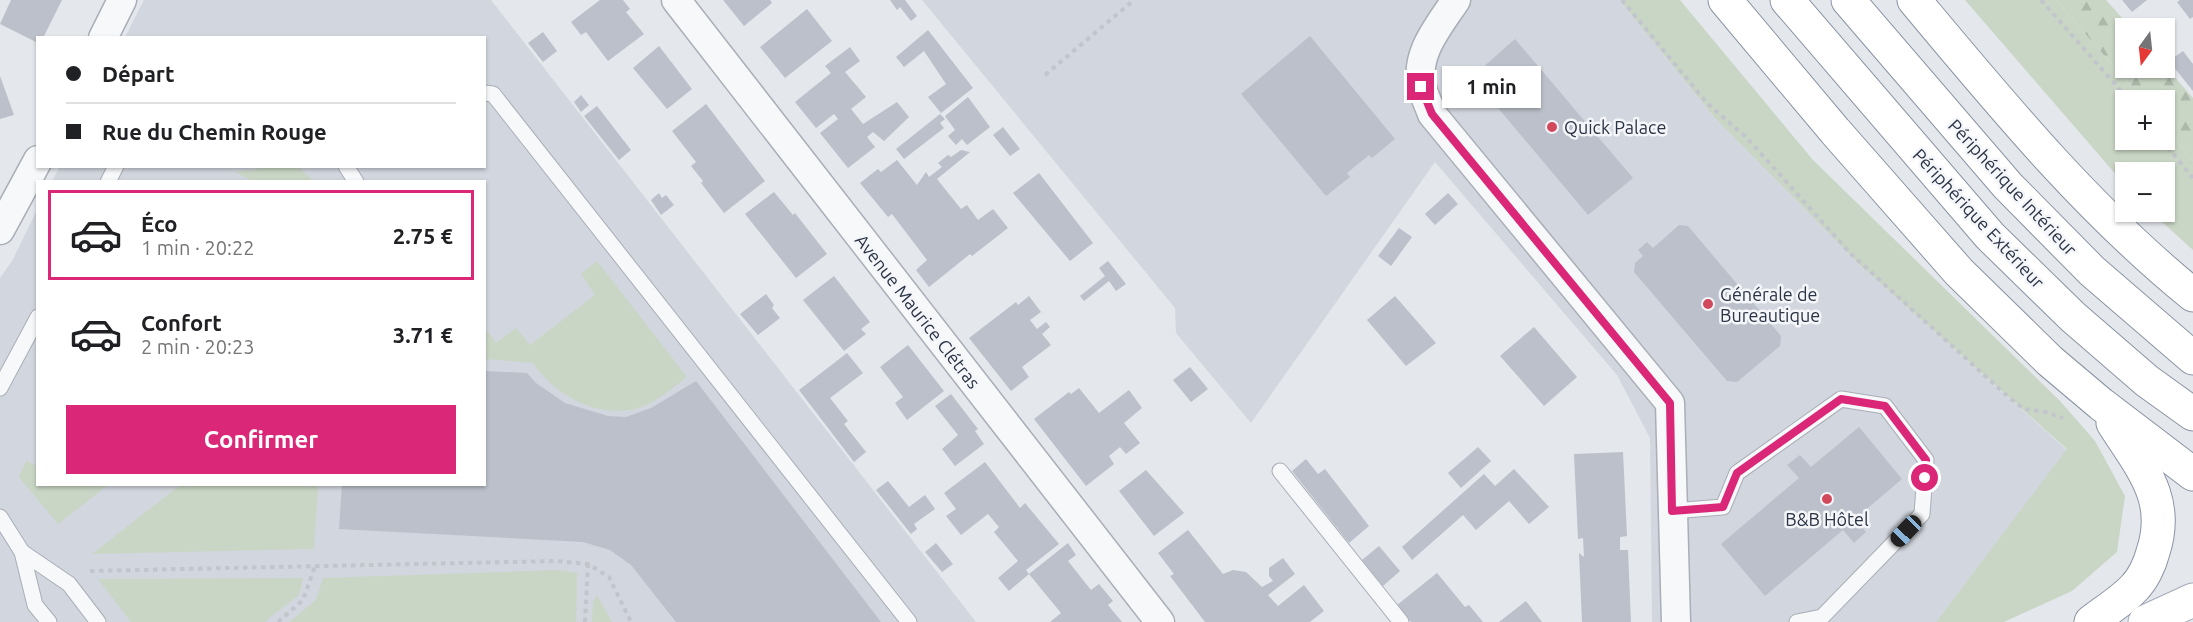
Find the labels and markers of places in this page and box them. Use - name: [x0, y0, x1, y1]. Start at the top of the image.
- place label: Quick Palace: [1564, 117, 1666, 138]
- marker: Quick Palace: [1545, 120, 1559, 134]
- place label: Générale de Bureautique: [1720, 284, 1820, 325]
- marker: Générale de Bureautique: [1701, 297, 1715, 311]
- marker: B&B Hôtel: [1820, 492, 1834, 506]
- place label: B&B Hôtel: [1785, 509, 1869, 529]

